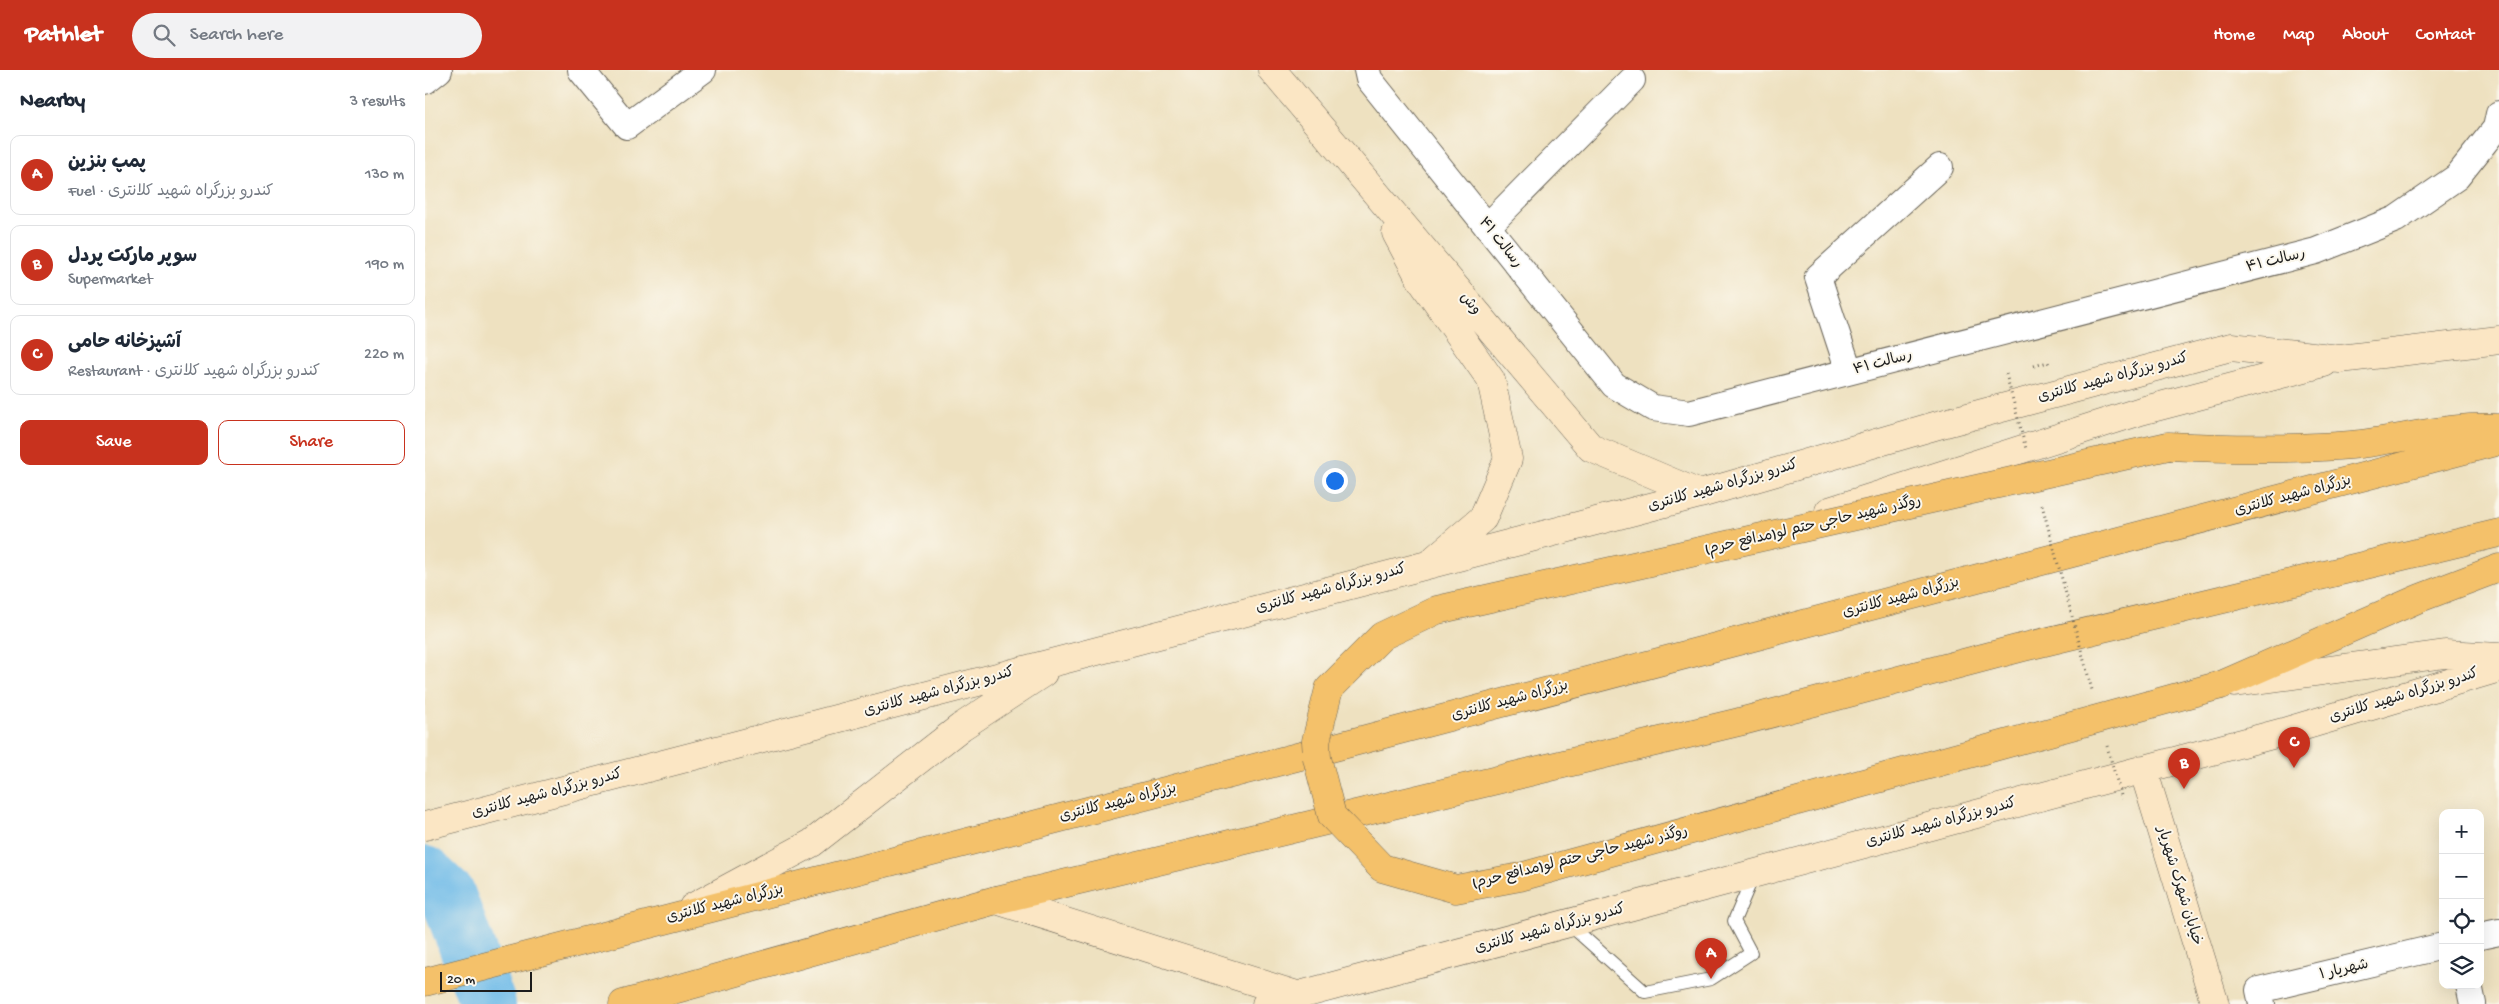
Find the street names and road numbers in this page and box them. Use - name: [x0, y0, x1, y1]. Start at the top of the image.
- street label: ۴۱ رسالت: [1474, 214, 1526, 272]
- street label: ۴۱ رسالت: [2244, 245, 2308, 277]
- street label: وش: [1455, 289, 1485, 319]
- street label: ۴۱ رسالت: [1851, 346, 1915, 380]
- street label: کندرو بزرگراه شهید کلانتری: [2035, 347, 2190, 407]
- street label: کندرو بزرگراه شهید کلانتری: [1645, 454, 1800, 516]
- street label: بزرگراه شهید کلانتری: [2232, 470, 2353, 520]
- street label: روگذر شهید حاجی حتم لو(مدافع حرم): [1703, 490, 1923, 561]
- street label: کندرو بزرگراه شهید کلانتری: [1253, 558, 1408, 618]
- street label: بزرگراه شهید کلانتری: [1840, 572, 1961, 622]
- street label: کندرو بزرگراه شهید کلانتری: [861, 661, 1016, 721]
- street label: کندرو بزرگراه شهید کلانتری: [2327, 663, 2481, 727]
- street label: بزرگراه شهید کلانتری: [1449, 675, 1570, 725]
- street label: کندرو بزرگراه شهید کلانتری: [469, 763, 624, 823]
- street label: بزرگراه شهید کلانتری: [1057, 778, 1178, 826]
- street label: کندرو بزرگراه شهید کلانتری: [1863, 792, 2018, 852]
- street label: روگذر شهید حاجی حتم لو(مدافع حرم): [1470, 821, 1690, 895]
- street label: خیابان شهرک شهریار: [2152, 823, 2206, 948]
- street label: بزرگراه شهید کلانتری: [664, 879, 785, 927]
- street label: کندرو بزرگراه شهید کلانتری: [1472, 898, 1627, 958]
- street label: ۱ شهریار: [2318, 956, 2370, 984]

